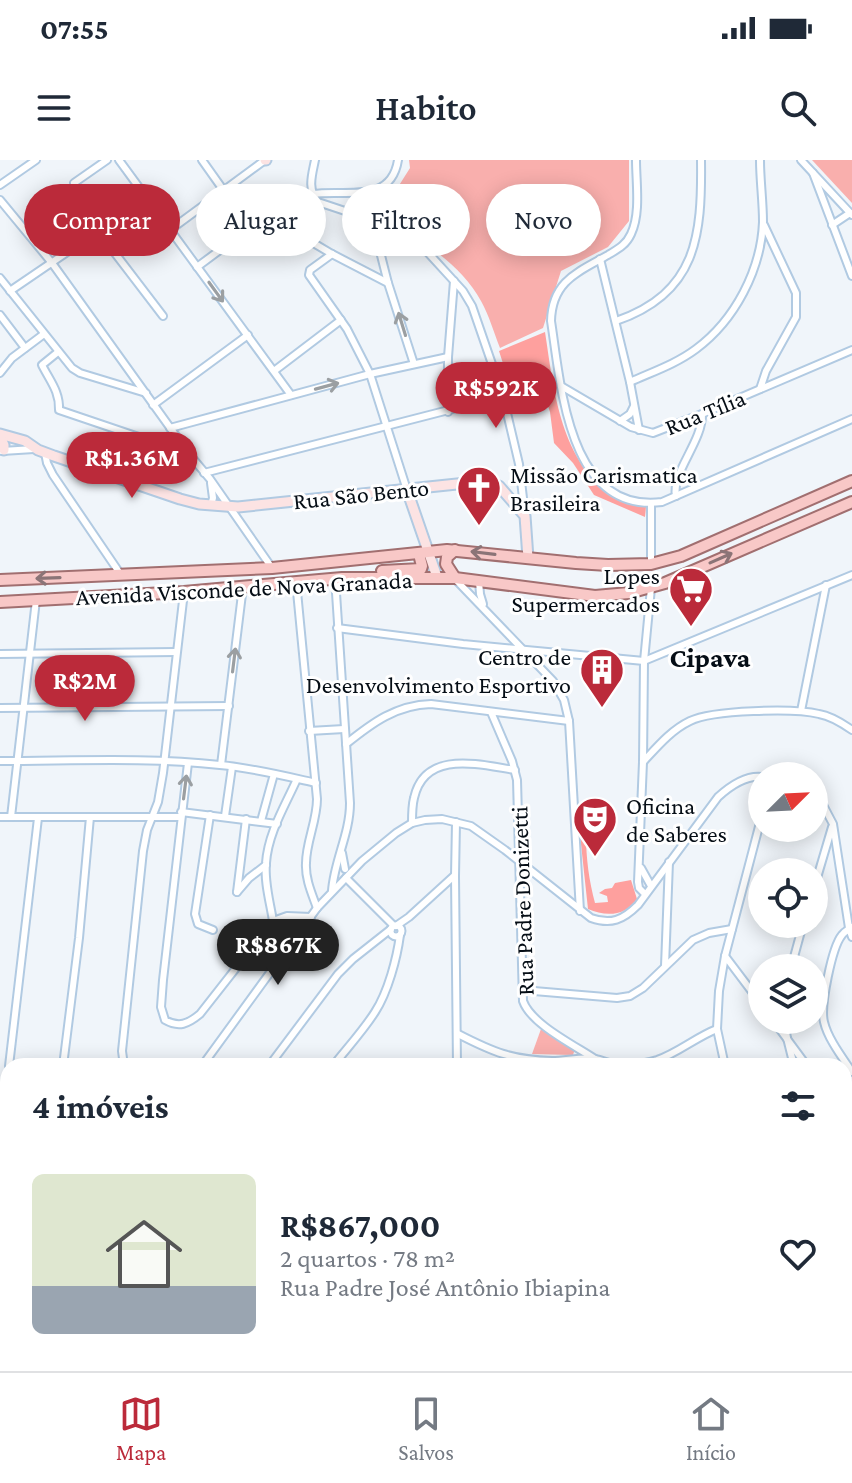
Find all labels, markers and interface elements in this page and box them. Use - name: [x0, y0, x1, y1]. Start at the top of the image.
- text: 07:55: [40, 12, 109, 45]
- icon: menu: [32, 86, 76, 130]
- icon: search: [776, 86, 820, 130]
- text: Habito: [375, 88, 477, 128]
- chip: Comprar: [24, 184, 180, 256]
- chip: Alugar: [196, 184, 326, 256]
- chip: Filtros: [342, 184, 470, 256]
- chip: Novo: [486, 184, 601, 256]
- one-way arrow: [208, 281, 225, 303]
- one-way arrow: [394, 311, 409, 337]
- pin: R$592K: [431, 362, 561, 430]
- text: R$592K: [454, 373, 538, 402]
- one-way arrow: [314, 377, 340, 392]
- street label: Rua Tília: [661, 384, 749, 440]
- pin: R$1.36M: [58, 432, 206, 500]
- text: R$1.36M: [84, 443, 180, 472]
- place label: Missão Carismatica Brasileira: [510, 461, 698, 516]
- church icon: Missão Carismatica Brasileira: [455, 464, 503, 527]
- street label: Rua São Bento: [292, 473, 430, 515]
- one-way arrow: [471, 545, 496, 560]
- one-way arrow: [708, 550, 733, 565]
- place label: Lopes Supermercados: [512, 562, 660, 617]
- supermarket icon: Lopes Supermercados: [667, 565, 715, 628]
- street label: Avenida Visconde de Nova Granada: [75, 566, 413, 610]
- one-way arrow: [35, 571, 62, 586]
- district label: Cipava: [669, 642, 751, 673]
- place label: Centro de Desenvolvimento Esportivo: [306, 643, 571, 698]
- building icon: Centro de Desenvolvimento Esportivo: [578, 646, 626, 709]
- one-way arrow: [227, 648, 242, 673]
- pin: R$2M: [38, 655, 132, 723]
- text: R$2M: [53, 666, 117, 695]
- north arrow: [748, 762, 828, 842]
- map controls: [748, 762, 828, 1034]
- one-way arrow: [177, 774, 192, 801]
- place label: Oficina de Saberes: [626, 792, 727, 847]
- theatre icon: Oficina de Saberes: [571, 795, 619, 858]
- street label: Rua Padre Donizetti: [505, 806, 539, 996]
- button: locate: [748, 858, 828, 938]
- pin: R$867K: [213, 919, 343, 987]
- text: R$867K: [235, 930, 321, 959]
- button: layers: [748, 954, 828, 1034]
- icon: filters: [776, 1084, 820, 1128]
- text: 4 imóveis: [32, 1088, 169, 1125]
- icon: home: [96, 1206, 192, 1302]
- text: R$867,000: [280, 1207, 440, 1244]
- icon: heart: [776, 1232, 820, 1276]
- text: 2 quartos · 78 m²: [280, 1244, 455, 1273]
- text: Rua Padre José Antônio Ibiapina: [280, 1273, 610, 1302]
- tab: Mapa: [116, 1392, 166, 1465]
- tab: Salvos: [398, 1392, 454, 1465]
- tab: Início: [686, 1392, 736, 1465]

